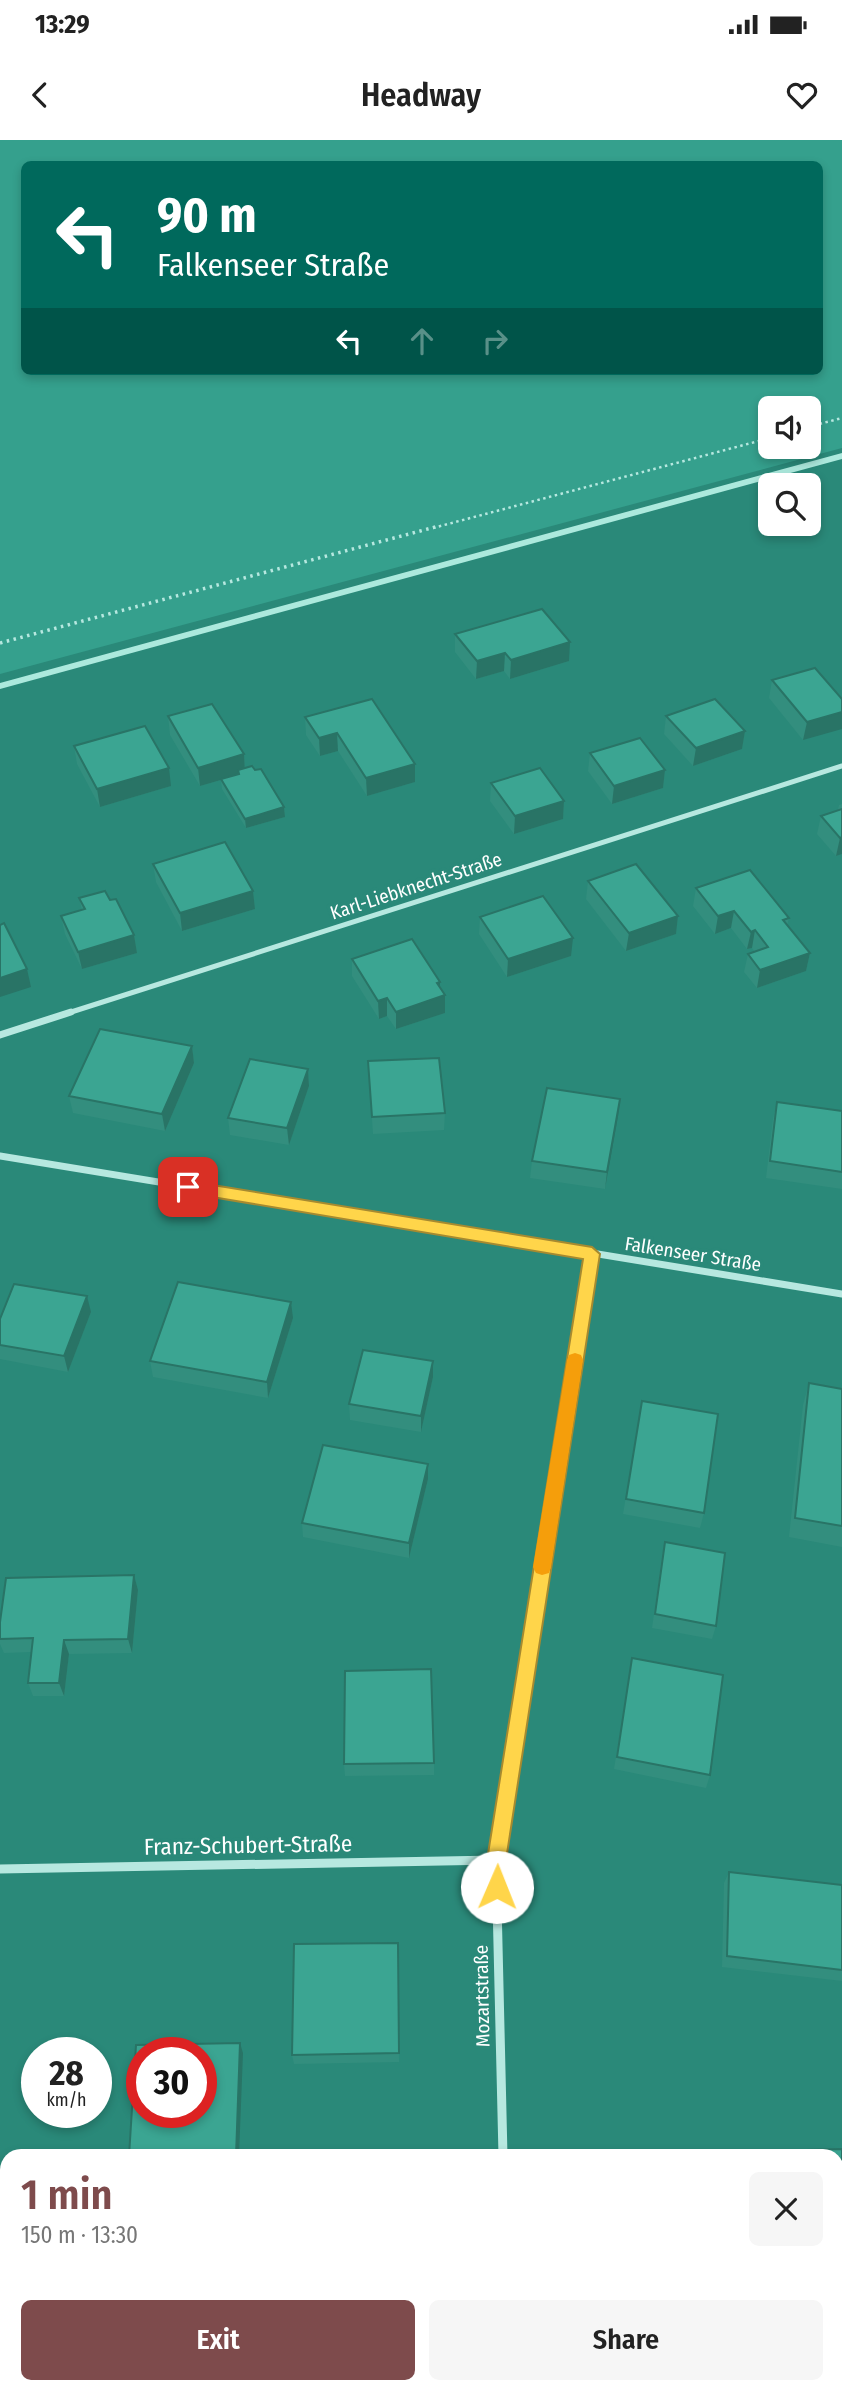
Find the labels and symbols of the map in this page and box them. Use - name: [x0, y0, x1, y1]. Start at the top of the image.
- street label: Karl-Liebknecht-Straße: [327, 847, 505, 925]
- pin: [158, 1157, 218, 1217]
- street label: Falkenseer Straße: [623, 1232, 763, 1276]
- street label: Franz-Schubert-Straße: [144, 1829, 352, 1861]
- position arrow: [460, 1850, 534, 1924]
- street label: Mozartstraße: [470, 1945, 494, 2047]
- speed limit sign: 30: [126, 2037, 217, 2128]

